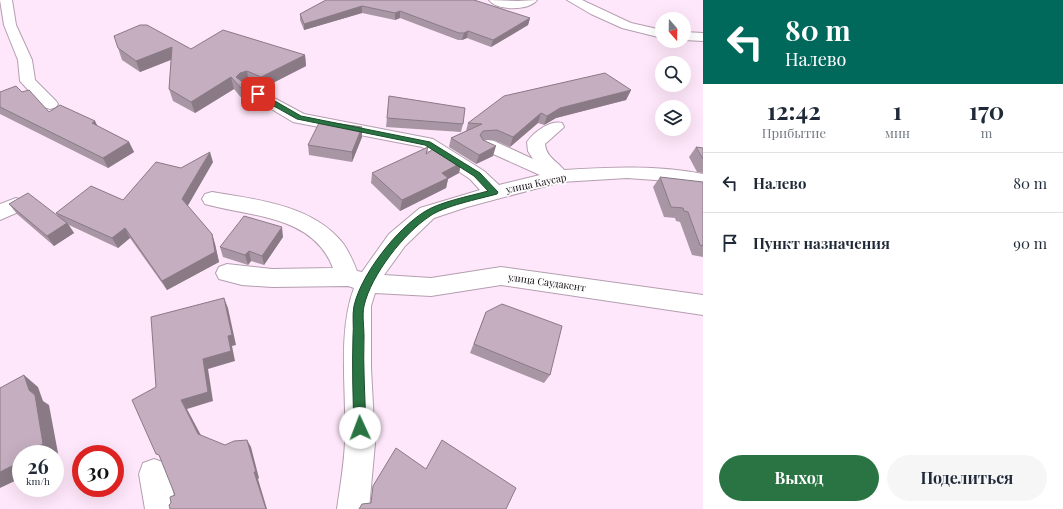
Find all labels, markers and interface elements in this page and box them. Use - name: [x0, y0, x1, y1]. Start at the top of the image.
- text: 80 m: [785, 11, 851, 48]
- north arrow: [655, 12, 691, 48]
- map controls: [655, 12, 691, 136]
- icon: left: [719, 16, 771, 68]
- text: Налево: [785, 47, 846, 71]
- button: search: [655, 56, 691, 92]
- pin: [241, 77, 275, 111]
- icon: arrive: [247, 83, 269, 105]
- text: 12:42: [767, 94, 821, 126]
- text: 1: [893, 94, 902, 126]
- text: 170: [969, 94, 1004, 126]
- button: layers: [655, 100, 691, 136]
- text: Прибытие: [762, 124, 826, 141]
- text: мин: [885, 124, 910, 141]
- text: m: [981, 124, 992, 141]
- street label: улица Каусар: [503, 170, 568, 196]
- icon: left: [719, 172, 741, 194]
- text: Налево: [753, 173, 806, 193]
- text: 80 m: [1013, 173, 1047, 193]
- icon: arrive: [719, 232, 741, 254]
- text: Пункт назначения: [753, 233, 890, 253]
- text: 90 m: [1013, 233, 1047, 253]
- street label: улица Саудакент: [506, 269, 587, 294]
- position arrow: [339, 407, 381, 449]
- speed limit sign: 30: [72, 445, 124, 497]
- text: 26: [27, 452, 49, 479]
- button: Выход: [719, 455, 879, 501]
- button: Поделиться: [887, 455, 1047, 501]
- text: km/h: [26, 474, 50, 488]

